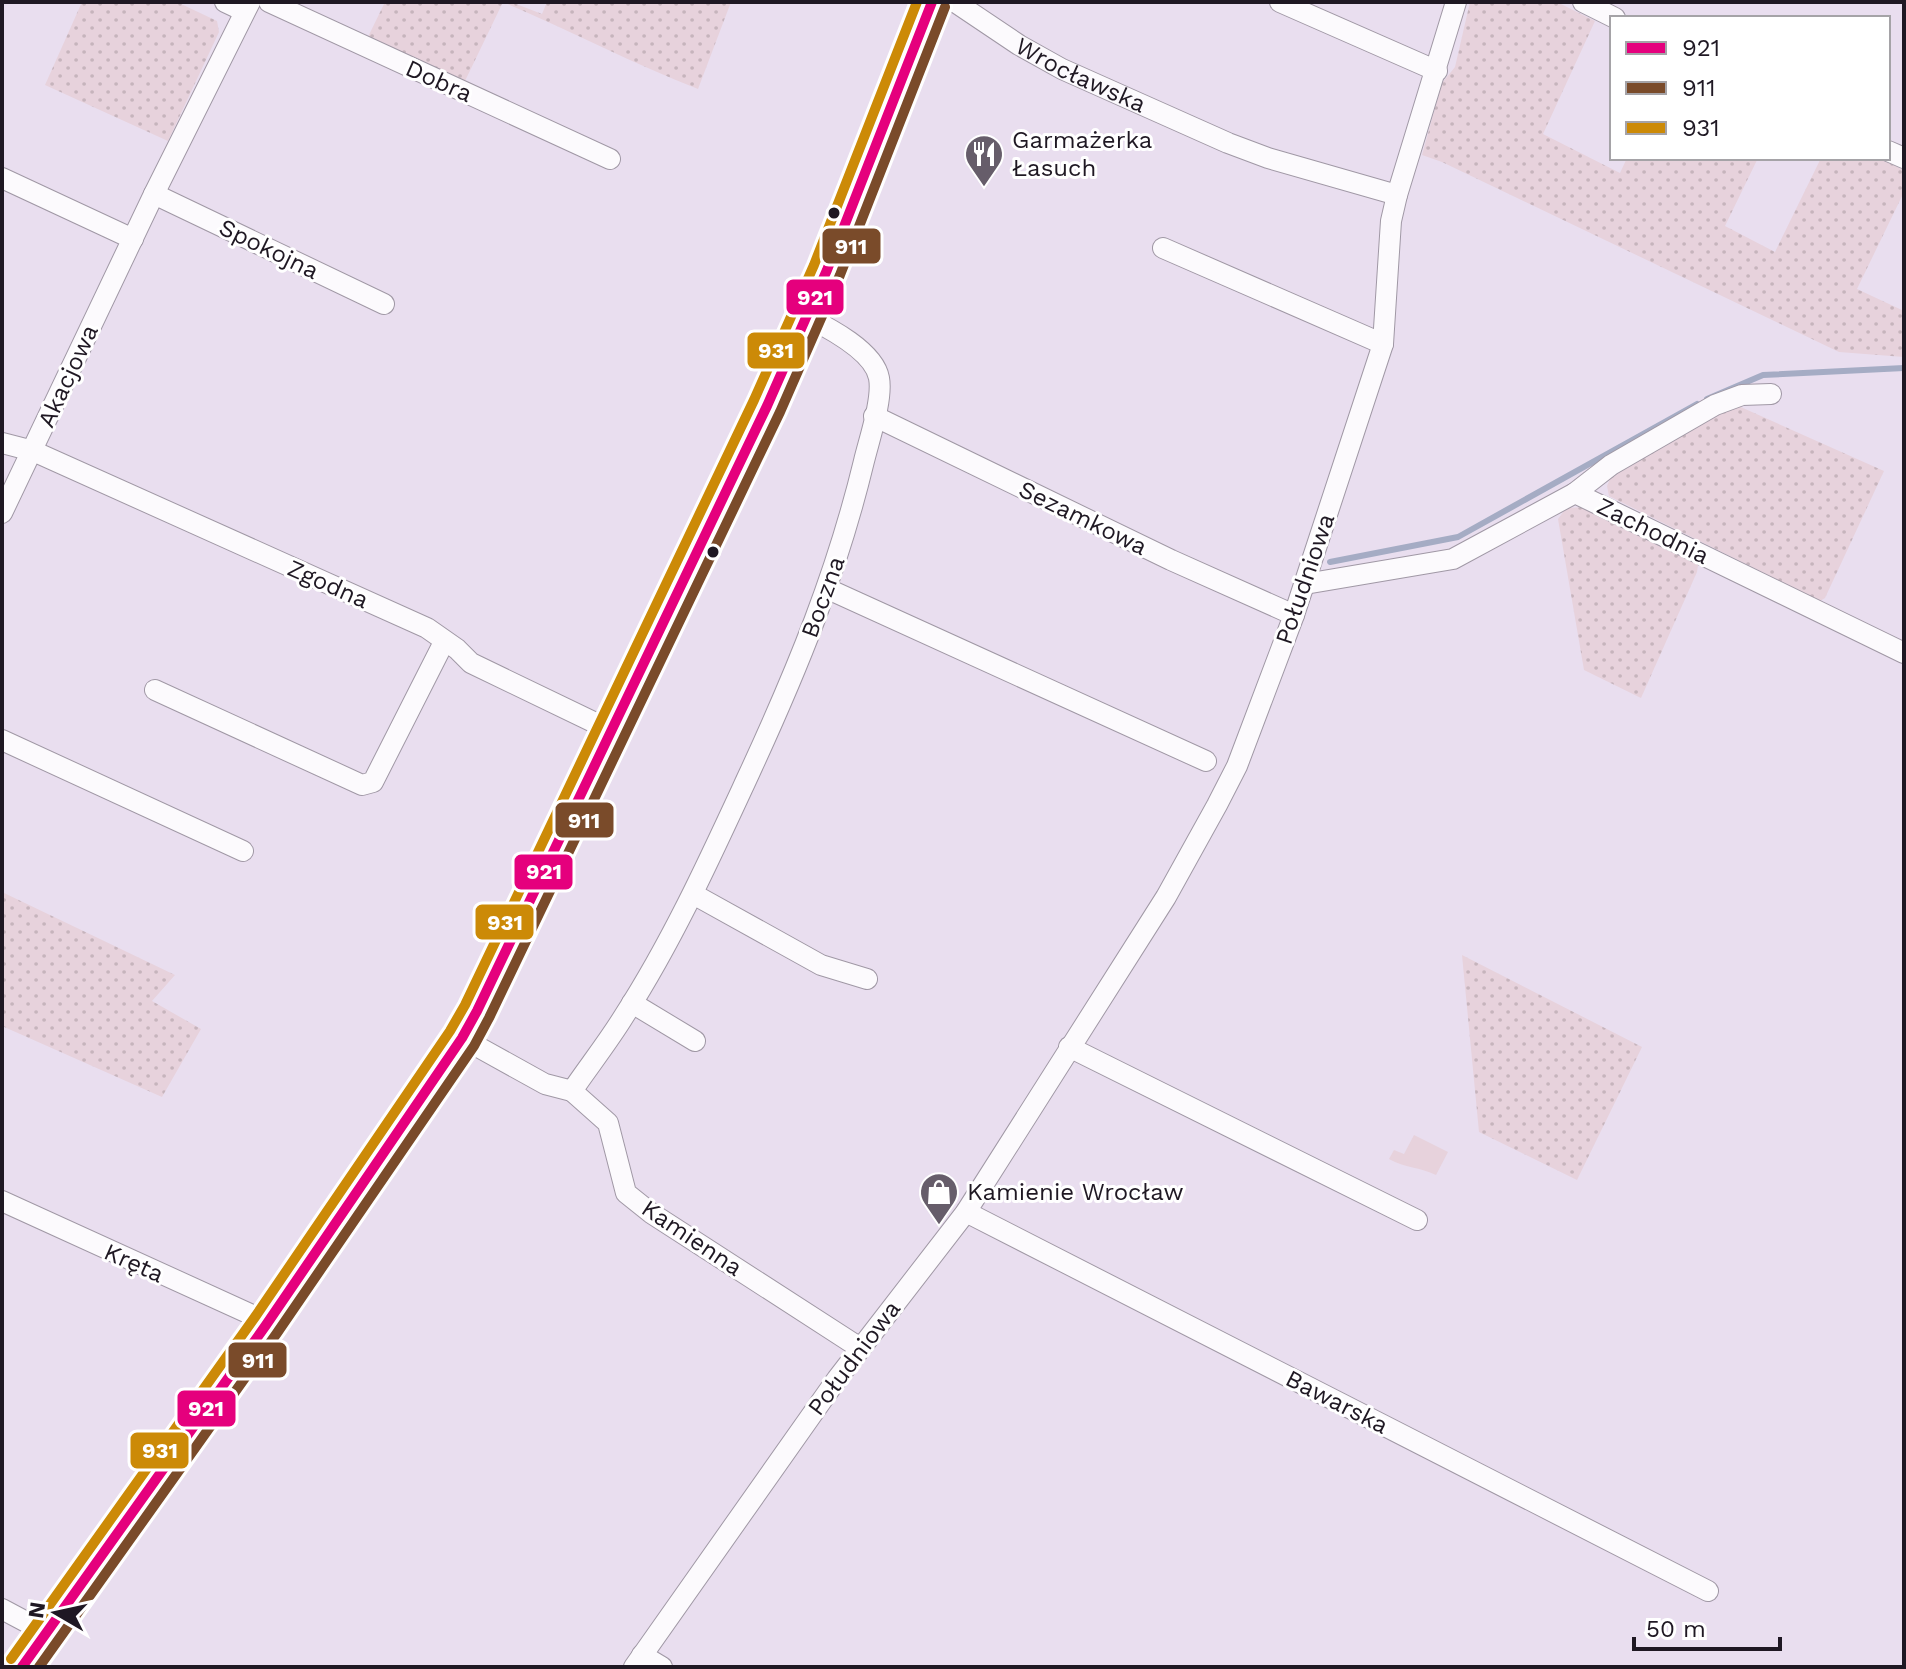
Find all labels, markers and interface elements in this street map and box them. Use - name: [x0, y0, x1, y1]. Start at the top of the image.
- legend: [1610, 16, 1890, 160]
- street label: Wrocławska: [1011, 32, 1150, 119]
- text: 921: [1682, 34, 1720, 62]
- street label: Dobra: [401, 54, 477, 108]
- text: 911: [1682, 74, 1716, 102]
- text: 931: [1682, 114, 1720, 142]
- place label: Garmażerka Łasuch: [1012, 126, 1152, 182]
- restaurant icon: Garmażerka Łasuch: [963, 133, 1005, 188]
- unlabelled marker: [826, 205, 842, 221]
- street label: Spokojna: [215, 213, 323, 285]
- line badge: 911: [821, 227, 882, 265]
- text: 911: [835, 234, 867, 259]
- line badge: 921: [785, 278, 845, 316]
- text: 921: [797, 285, 833, 310]
- street label: Akacjowa: [32, 320, 104, 432]
- line badge: 931: [746, 331, 806, 370]
- text: 931: [758, 338, 794, 363]
- street label: Sezamkowa: [1014, 475, 1152, 561]
- street label: Zachodnia: [1592, 492, 1714, 570]
- street label: Południowa: [1270, 510, 1340, 648]
- unlabelled marker: [705, 544, 721, 560]
- street label: Boczna: [795, 552, 851, 642]
- street label: Zgodna: [283, 554, 373, 614]
- line badge: 911: [554, 801, 615, 839]
- text: 911: [568, 808, 600, 833]
- line badge: 921: [513, 853, 574, 891]
- text: 921: [526, 859, 562, 884]
- line badge: 931: [474, 903, 535, 941]
- text: 931: [487, 910, 523, 935]
- shop icon: Kamienie Wrocław: [918, 1171, 960, 1226]
- place label: Kamienie Wrocław: [967, 1178, 1184, 1206]
- street label: Kamienna: [636, 1194, 748, 1282]
- street label: Kręta: [100, 1238, 168, 1288]
- street label: Południowa: [802, 1295, 906, 1421]
- line badge: 911: [227, 1341, 288, 1379]
- text: 911: [242, 1348, 274, 1373]
- street label: Bawarska: [1281, 1364, 1393, 1440]
- line badge: 921: [176, 1389, 237, 1428]
- text: 921: [188, 1396, 224, 1421]
- line badge: 931: [129, 1431, 190, 1470]
- text: 931: [142, 1438, 178, 1463]
- north arrow: [16, 1573, 96, 1653]
- text: N: [23, 1600, 50, 1620]
- scale bar: [1634, 1601, 1780, 1651]
- text: 50 m: [1646, 1615, 1706, 1643]

